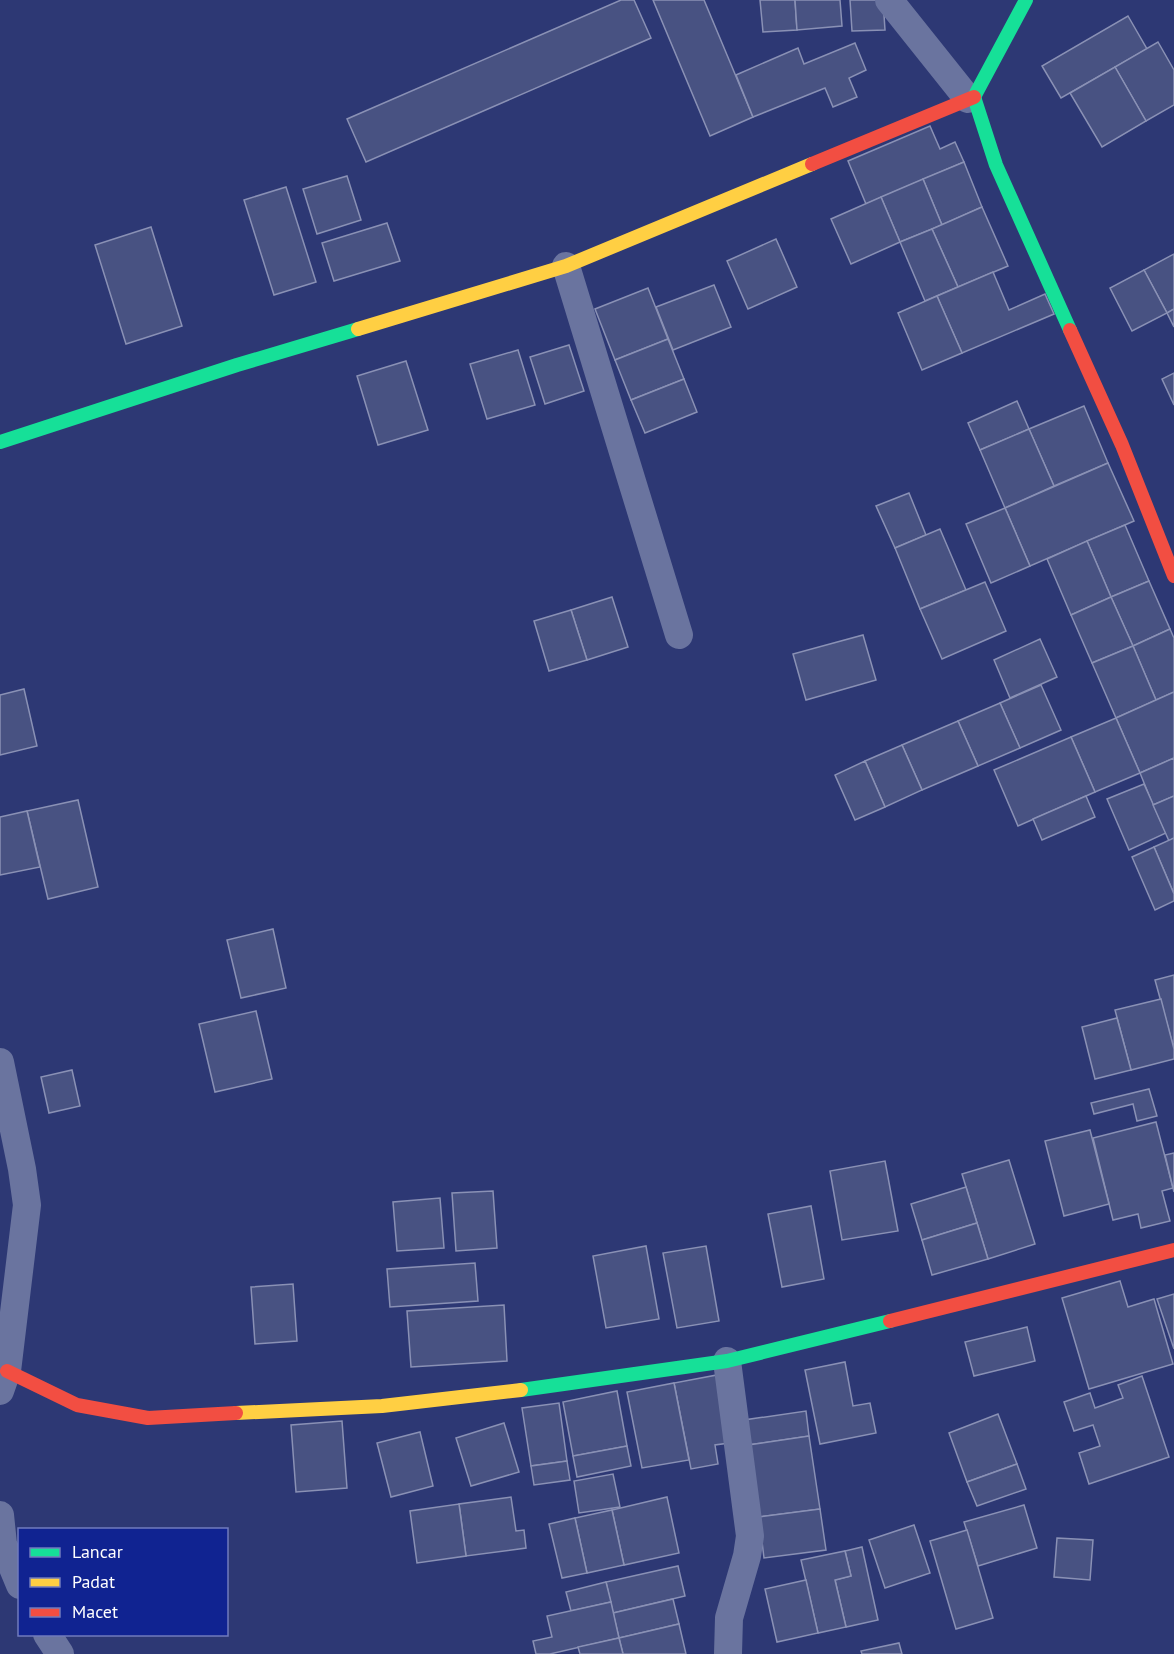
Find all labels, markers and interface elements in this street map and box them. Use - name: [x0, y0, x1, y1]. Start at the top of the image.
- legend: [18, 1528, 228, 1636]
- text: Lancar: [72, 1540, 123, 1563]
- text: Padat: [72, 1570, 115, 1593]
- text: Macet: [72, 1600, 118, 1623]

